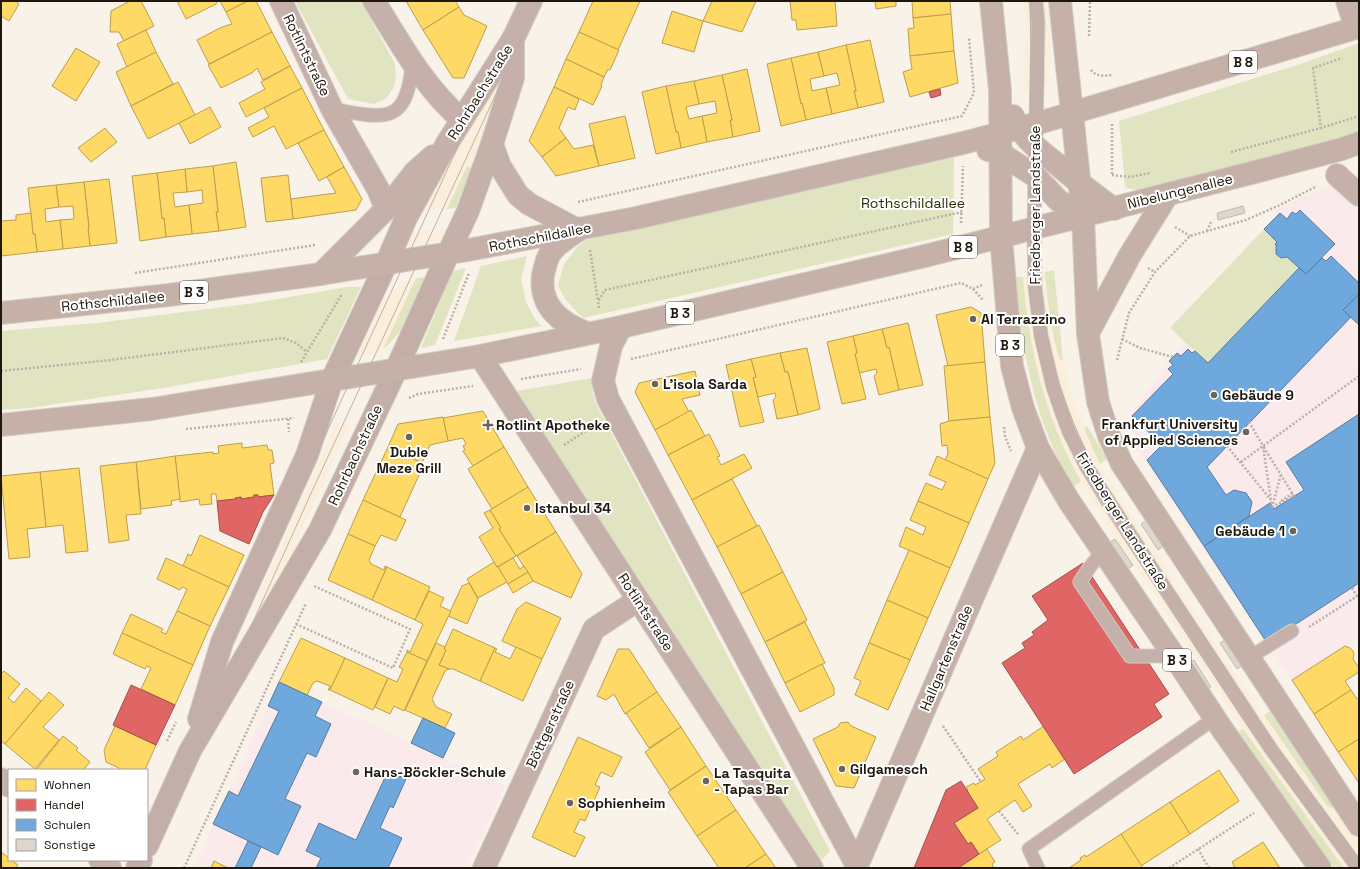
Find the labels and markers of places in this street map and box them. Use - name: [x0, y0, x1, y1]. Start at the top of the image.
- place label: Al Terrazzino: [981, 310, 1066, 328]
- marker: Al Terrazzino: [968, 314, 978, 324]
- place label: L'isola Sarda: [663, 375, 747, 393]
- marker: L'isola Sarda: [650, 379, 660, 389]
- place label: Gebäude 9: [1222, 386, 1294, 404]
- marker: Gebäude 9: [1209, 390, 1219, 400]
- place label: Frankfurt University of Applied Sciences: [1102, 415, 1238, 449]
- place label: Rotlint Apotheke: [496, 416, 610, 434]
- marker: Rotlint Apotheke: [483, 420, 493, 430]
- marker: Frankfurt University of Applied Sciences: [1241, 427, 1251, 437]
- marker: Duble Meze Grill: [404, 432, 414, 442]
- place label: Duble Meze Grill: [376, 443, 442, 477]
- place label: Istanbul 34: [535, 499, 611, 517]
- marker: Istanbul 34: [522, 503, 532, 513]
- place label: Gebäude 1: [1215, 522, 1285, 540]
- marker: Gebäude 1: [1288, 526, 1298, 536]
- place label: Gilgamesch: [850, 760, 928, 778]
- place label: Hans-Böckler-Schule: [364, 763, 506, 781]
- place label: La Tasquita - Tapas Bar: [714, 764, 791, 798]
- marker: Gilgamesch: [837, 764, 847, 774]
- marker: Hans-Böckler-Schule: [351, 767, 361, 777]
- marker: La Tasquita - Tapas Bar: [701, 776, 711, 786]
- place label: Sophienheim: [578, 794, 665, 812]
- marker: Sophienheim: [565, 798, 575, 808]

